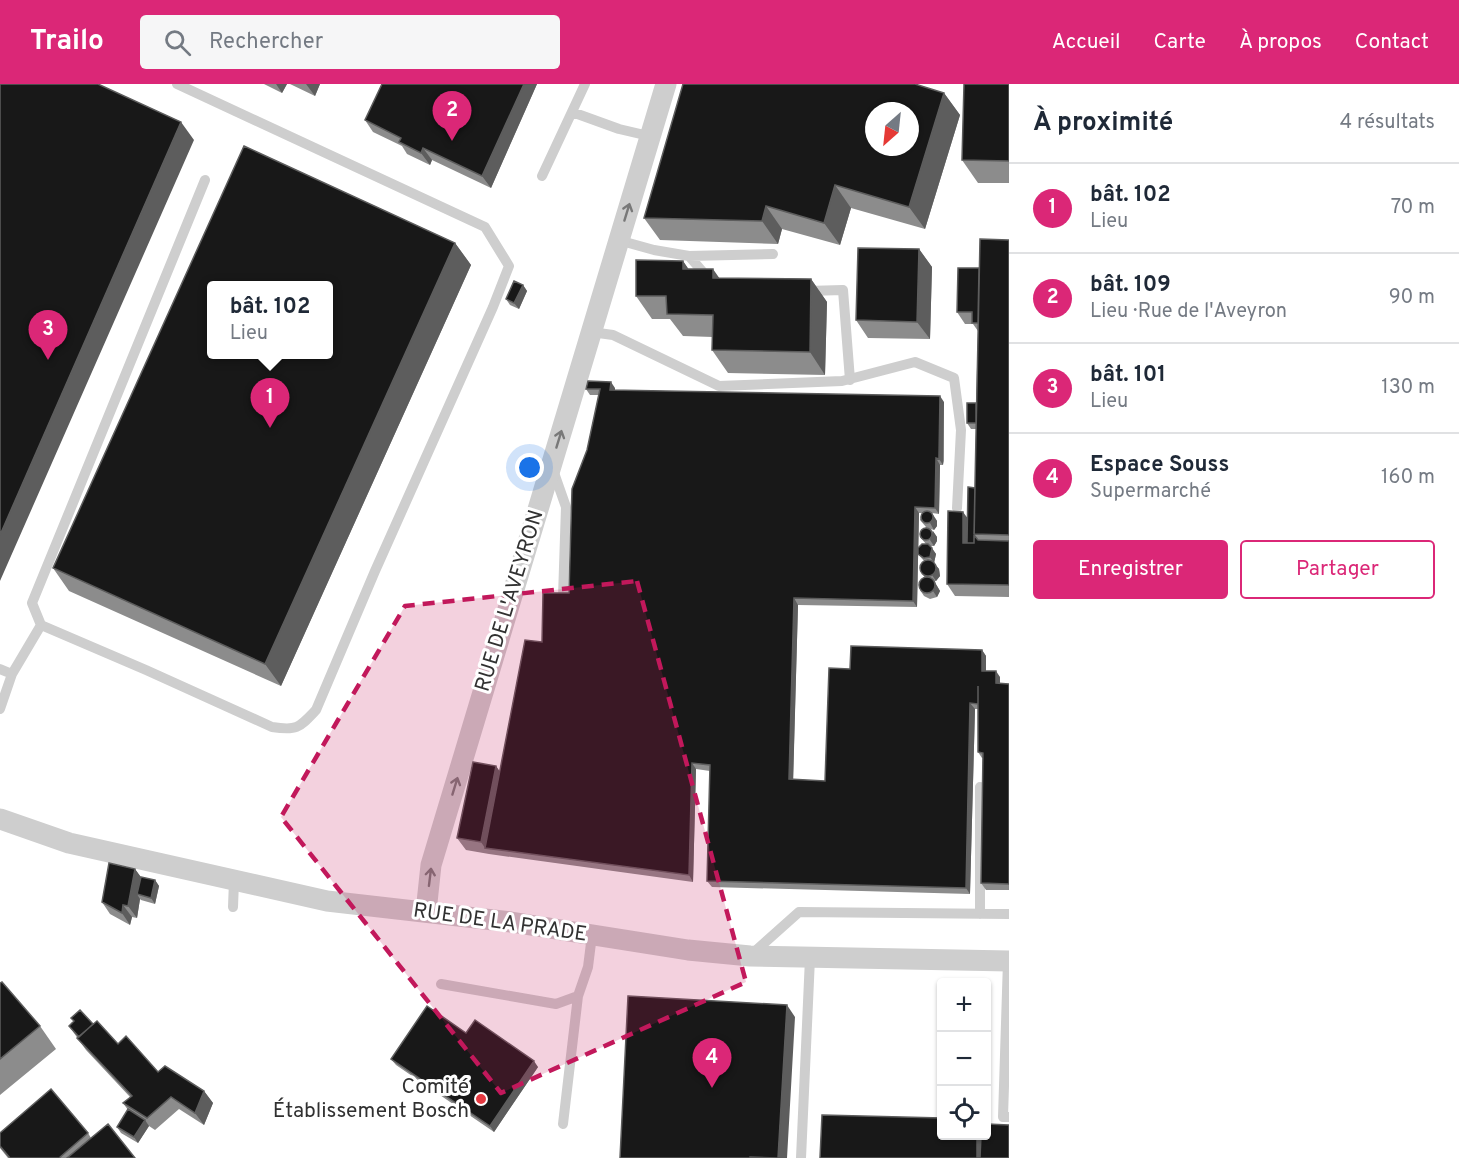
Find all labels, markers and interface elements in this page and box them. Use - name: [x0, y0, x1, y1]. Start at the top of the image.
- search box: [140, 15, 560, 69]
- text: Trailo: [30, 24, 104, 60]
- icon: search: [161, 26, 194, 59]
- text: Rechercher: [209, 29, 323, 56]
- text: Accueil: [1052, 29, 1121, 56]
- text: Carte: [1154, 29, 1206, 56]
- text: À propos: [1239, 29, 1322, 56]
- text: Contact: [1355, 29, 1429, 56]
- pin: 2: [432, 92, 472, 141]
- north arrow: [865, 102, 919, 156]
- text: À proximité: [1033, 107, 1173, 140]
- text: 4 résultats: [1340, 110, 1435, 136]
- text: bât. 102: [1090, 182, 1171, 209]
- text: 1: [1049, 195, 1057, 221]
- text: 70 m: [1391, 195, 1435, 221]
- one-way arrow: [622, 203, 633, 222]
- text: Lieu: [1090, 209, 1128, 235]
- text: bât. 109: [1090, 272, 1171, 299]
- popup: [207, 281, 333, 359]
- text: 2: [1046, 285, 1059, 311]
- text: 90 m: [1389, 285, 1435, 311]
- text: bât. 102: [230, 294, 310, 321]
- text: Lieu · Rue de l'Aveyron: [1090, 299, 1287, 325]
- pin: 3: [28, 310, 68, 360]
- text: Lieu: [230, 321, 268, 347]
- text: bât. 101: [1090, 362, 1166, 389]
- text: 3: [1047, 375, 1059, 401]
- text: 130 m: [1381, 375, 1435, 401]
- pin: 1: [250, 378, 290, 428]
- text: Lieu: [1090, 389, 1128, 415]
- one-way arrow: [554, 430, 565, 449]
- text: Espace Souss: [1090, 452, 1229, 479]
- your location: [515, 453, 544, 482]
- text: 4: [1046, 465, 1059, 491]
- text: 160 m: [1381, 465, 1435, 491]
- text: Supermarché: [1090, 479, 1211, 505]
- street label: RUE DE L'AVEYRON: [469, 507, 551, 695]
- button: Enregistrer: [1033, 540, 1228, 599]
- button: Partager: [1240, 540, 1435, 599]
- one-way arrow: [450, 777, 461, 796]
- one-way arrow: [424, 868, 435, 887]
- street label: RUE DE LA PRADE: [411, 897, 589, 949]
- map controls: [937, 978, 991, 1140]
- button: +: [937, 978, 991, 1032]
- button: −: [937, 1032, 991, 1086]
- pin: 4: [692, 1038, 732, 1088]
- place label: Comité Établissement Bosch: [273, 1074, 469, 1125]
- button: locate: [937, 1086, 991, 1140]
- marker: Comité Établissement Bosch: [474, 1092, 488, 1106]

